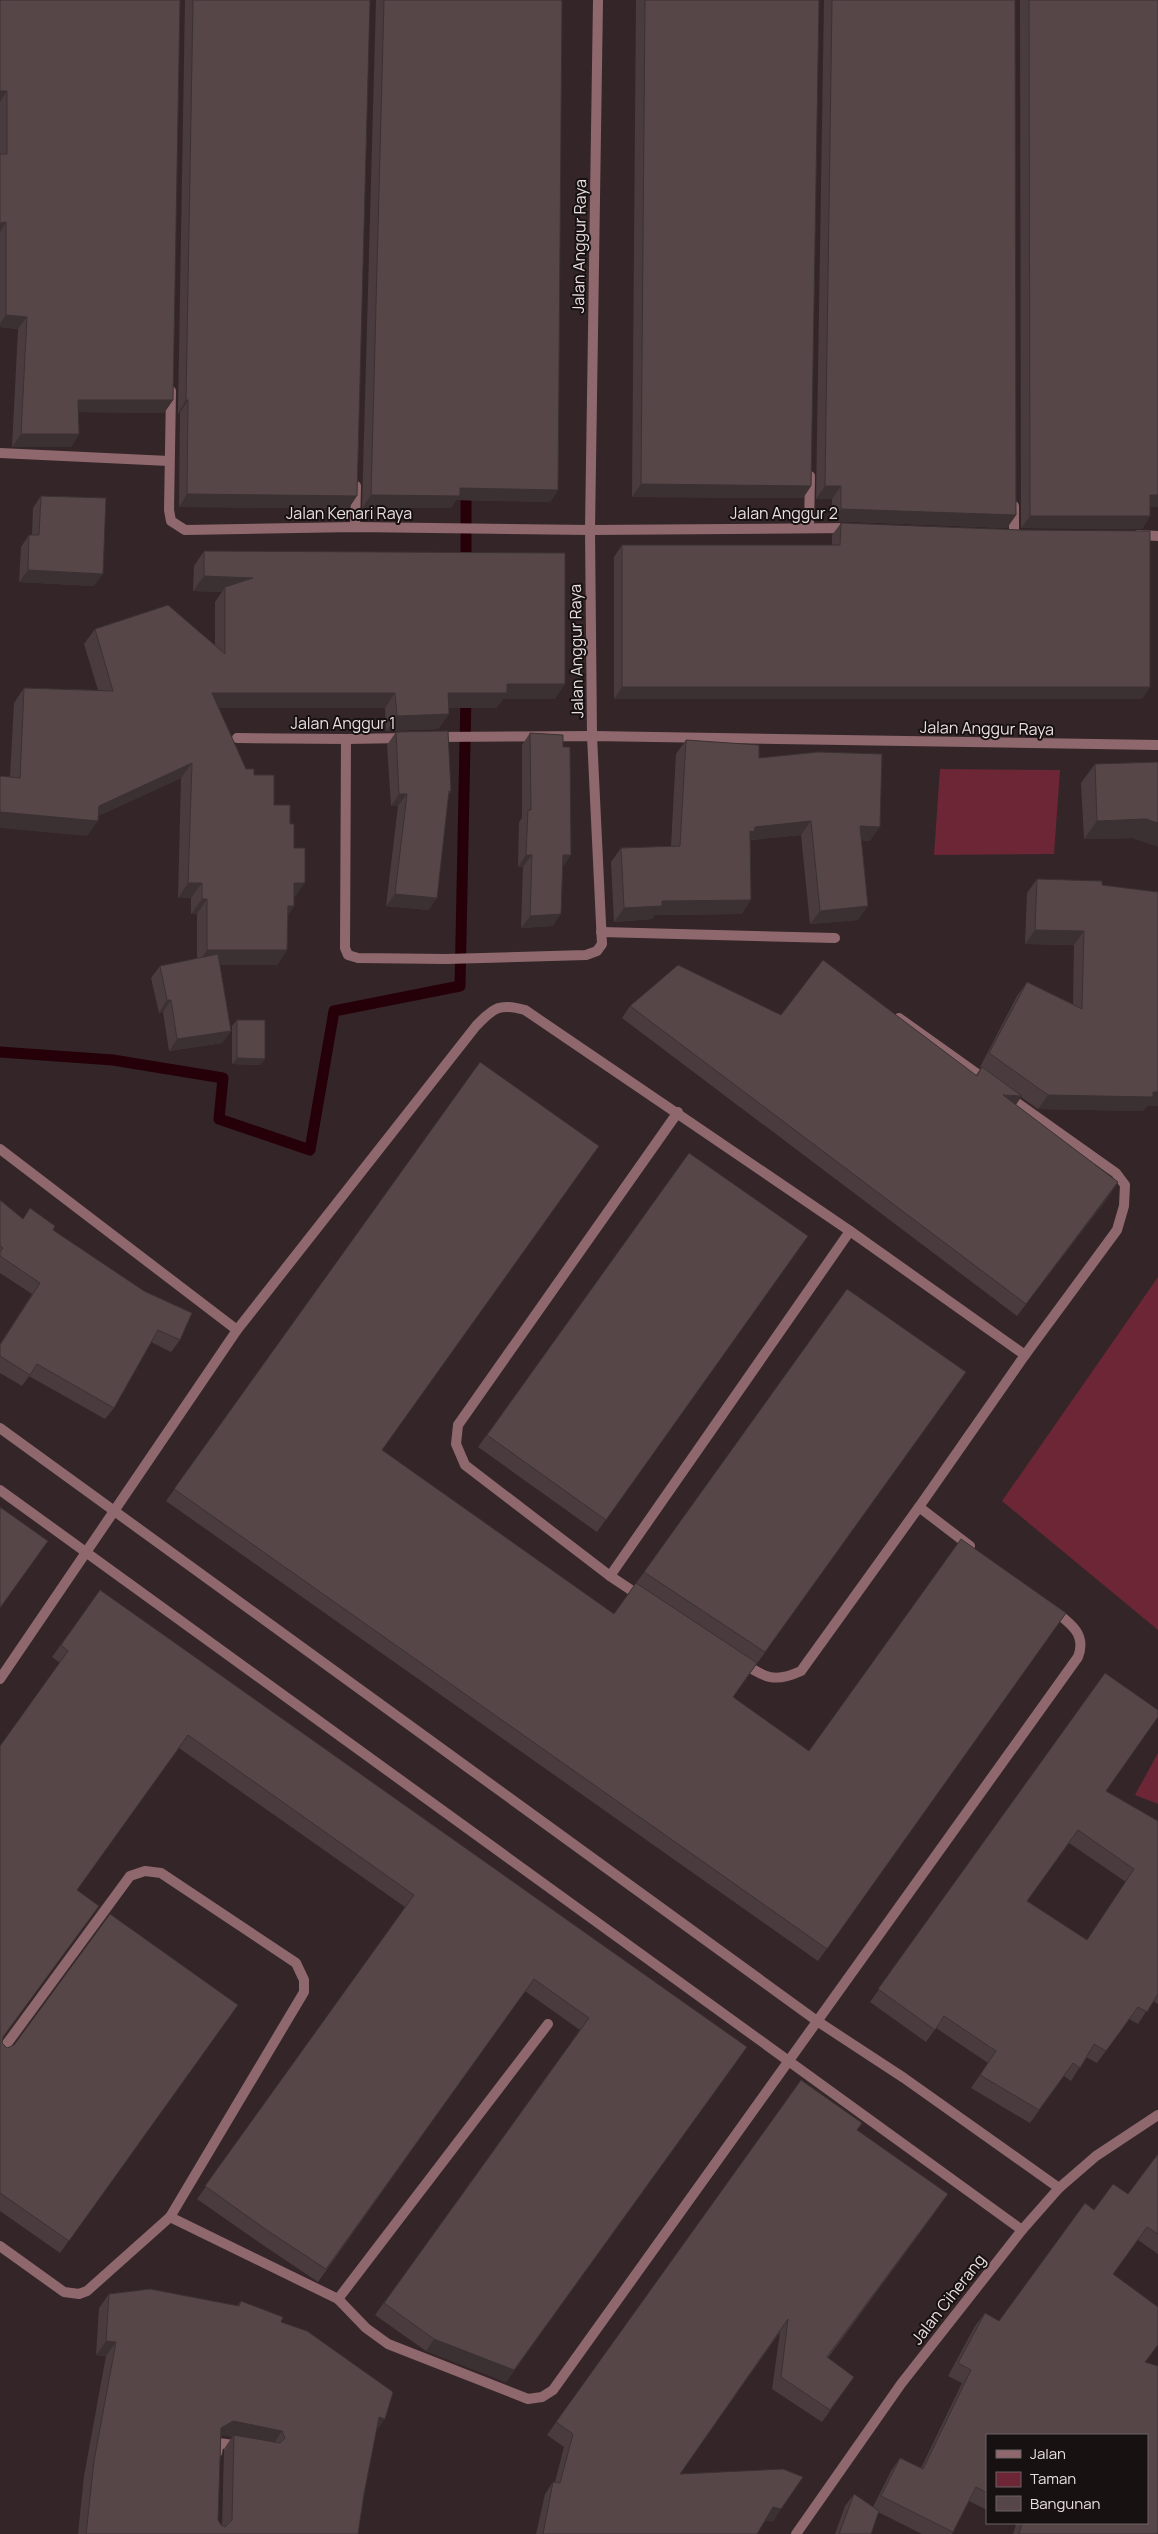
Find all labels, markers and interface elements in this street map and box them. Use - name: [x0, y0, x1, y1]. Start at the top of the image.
- street label: Jalan Anggur Raya: [567, 179, 591, 313]
- street label: Jalan Kenari Raya: [286, 502, 412, 524]
- street label: Jalan Anggur 2: [730, 502, 838, 524]
- street label: Jalan Anggur Raya: [564, 584, 588, 718]
- street label: Jalan Anggur 1: [291, 712, 395, 734]
- street label: Jalan Anggur Raya: [920, 716, 1054, 740]
- street label: Jalan Ciherang: [906, 2249, 990, 2349]
- legend: [986, 2434, 1148, 2524]
- text: Jalan: [1030, 2443, 1066, 2464]
- text: Taman: [1030, 2468, 1076, 2489]
- text: Bangunan: [1030, 2493, 1100, 2514]

